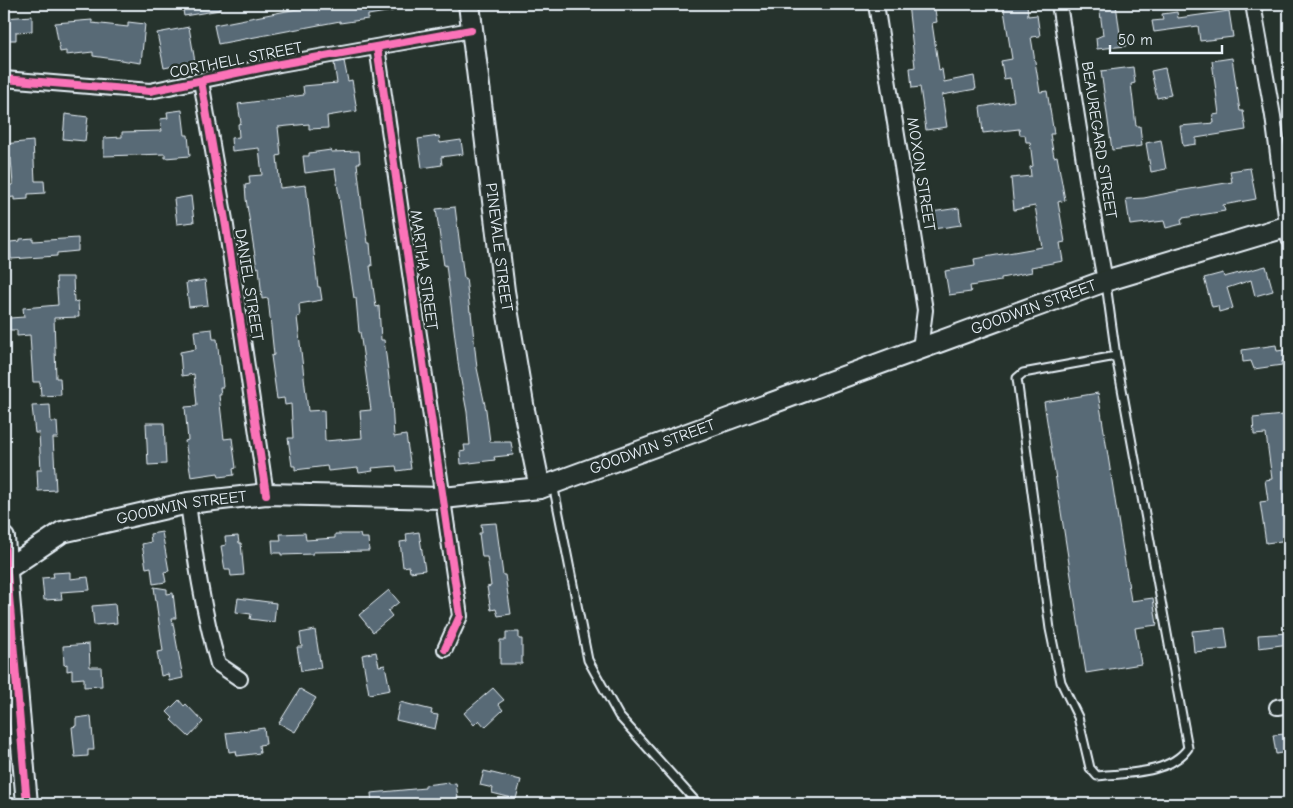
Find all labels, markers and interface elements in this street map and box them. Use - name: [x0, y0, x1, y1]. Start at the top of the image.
- scale bar: [1110, 22, 1223, 54]
- text: 50 m: [1118, 31, 1153, 49]
- street label: CORTHELL STREET: [168, 38, 305, 82]
- street label: BEAUREGARD STREET: [1078, 60, 1120, 221]
- street label: MOXON STREET: [903, 116, 939, 233]
- street label: PINEVALE STREET: [482, 182, 516, 314]
- street label: MARTHA STREET: [407, 209, 441, 332]
- street label: DANIEL STREET: [231, 228, 267, 343]
- street label: GOODWIN STREET: [968, 276, 1099, 338]
- street label: GOODWIN STREET: [587, 415, 718, 478]
- street label: GOODWIN STREET: [115, 487, 248, 528]

